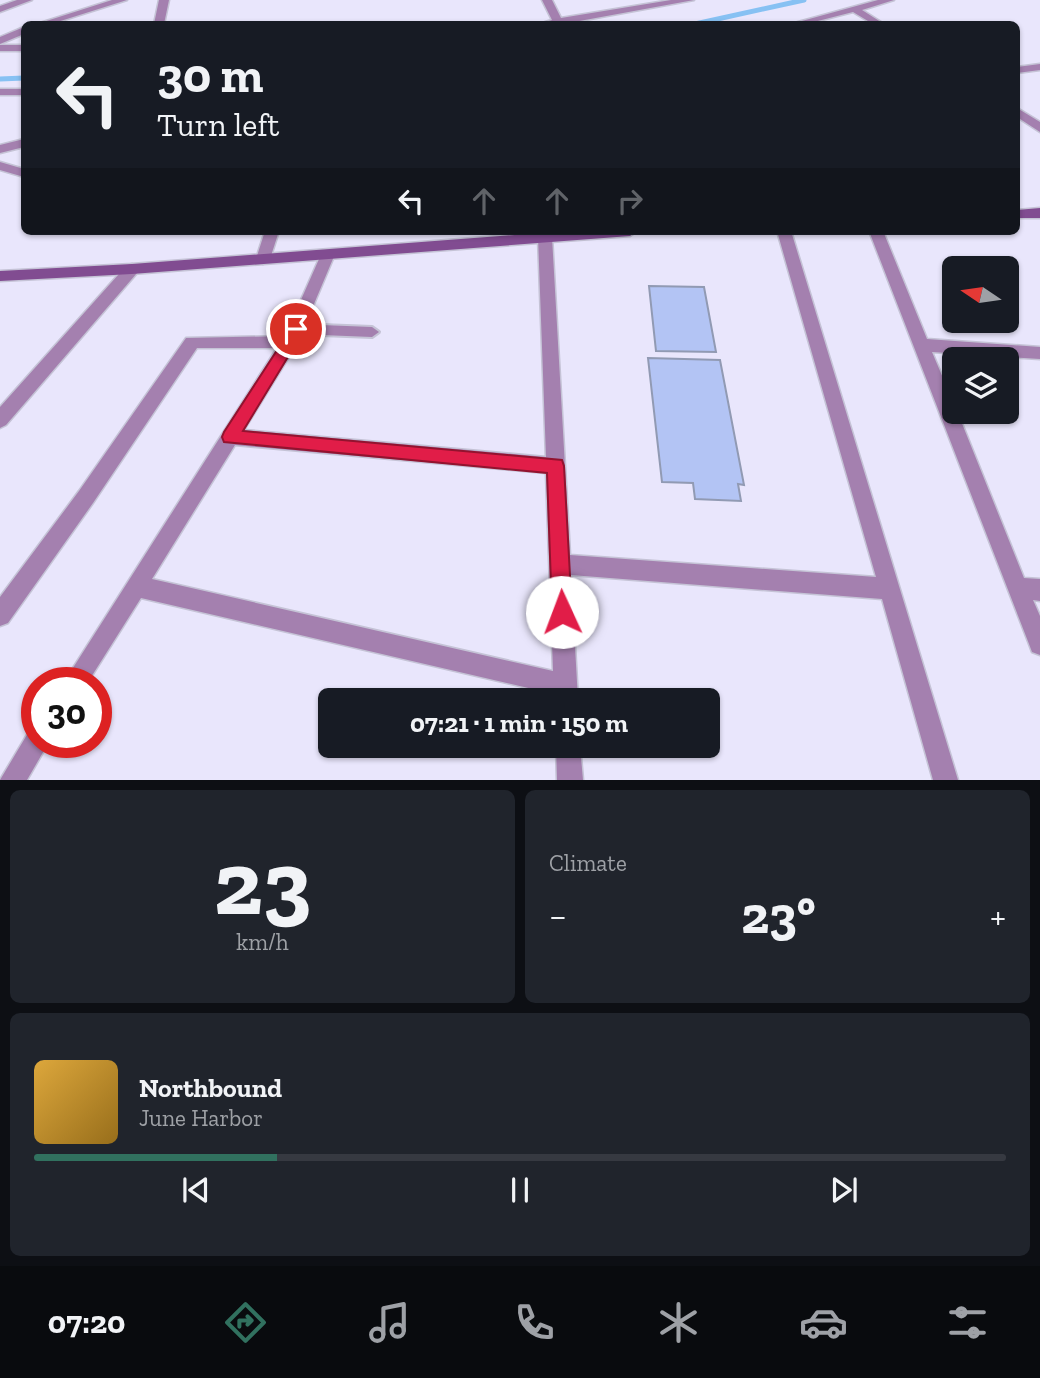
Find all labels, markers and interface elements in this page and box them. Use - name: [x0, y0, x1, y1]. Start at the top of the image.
- text: 30 m: [157, 46, 263, 105]
- icon: left: [42, 49, 133, 140]
- text: Turn left: [157, 106, 279, 144]
- icon: left: [392, 182, 430, 220]
- icon: ahead: [465, 182, 503, 220]
- icon: ahead: [538, 182, 576, 220]
- icon: right: [611, 182, 649, 220]
- north arrow: [942, 256, 1018, 332]
- map controls: [942, 256, 1019, 424]
- pin: [266, 299, 326, 359]
- icon: arrive: [277, 310, 315, 348]
- button: layers: [942, 347, 1019, 424]
- position arrow: [525, 575, 599, 649]
- speed limit sign: 30: [21, 667, 112, 758]
- text: 07:21 · 1 min · 150 m: [410, 707, 628, 739]
- text: 23: [214, 828, 311, 937]
- text: Climate: [549, 849, 627, 877]
- text: 23°: [741, 884, 816, 946]
- text: −: [549, 893, 567, 939]
- text: +: [990, 893, 1006, 939]
- text: km/h: [236, 928, 289, 956]
- text: Northbound: [139, 1072, 282, 1104]
- text: June Harbor: [139, 1104, 263, 1132]
- icon: previous: [177, 1171, 215, 1209]
- icon: pause: [501, 1171, 539, 1209]
- icon: next: [825, 1171, 863, 1209]
- icon: directions: [221, 1298, 270, 1347]
- icon: music: [365, 1298, 414, 1347]
- icon: phone: [510, 1298, 559, 1347]
- icon: climate: [654, 1298, 703, 1347]
- icon: car: [799, 1298, 848, 1347]
- icon: filters: [943, 1298, 992, 1347]
- text: 07:20: [48, 1303, 126, 1341]

